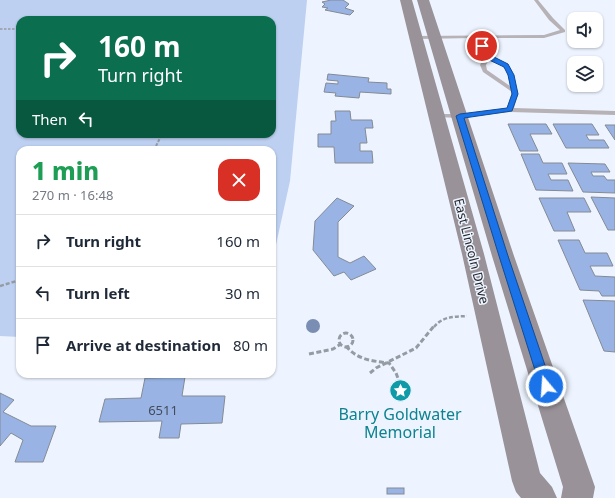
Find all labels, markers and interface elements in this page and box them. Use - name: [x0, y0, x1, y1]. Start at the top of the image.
- map controls: [567, 12, 603, 92]
- button: sound: [567, 12, 603, 48]
- text: 160 m: [98, 27, 181, 65]
- pin: [465, 29, 499, 63]
- icon: right: [32, 32, 84, 84]
- icon: arrive: [471, 35, 493, 57]
- button: layers: [567, 56, 603, 92]
- text: Turn right: [98, 63, 182, 87]
- icon: left: [75, 108, 97, 130]
- text: Then: [32, 109, 67, 129]
- text: 1 min: [32, 154, 99, 187]
- button: close: [218, 159, 260, 201]
- text: 270 m · 16:48: [32, 186, 113, 204]
- street label: East Lincoln Drive: [450, 196, 494, 306]
- icon: right: [32, 230, 54, 252]
- text: Turn right: [66, 231, 141, 251]
- text: 160 m: [216, 231, 260, 251]
- icon: left: [32, 282, 54, 304]
- text: Turn left: [66, 283, 130, 303]
- text: 30 m: [225, 283, 260, 303]
- icon: arrive: [32, 334, 54, 356]
- text: Arrive at destination: [66, 335, 221, 355]
- text: 80 m: [233, 335, 268, 355]
- position arrow: [525, 365, 567, 407]
- place icon: Barry Goldwater Memorial: [387, 377, 413, 403]
- house number: 6511: [148, 401, 178, 419]
- place label: Barry Goldwater Memorial: [338, 403, 462, 443]

